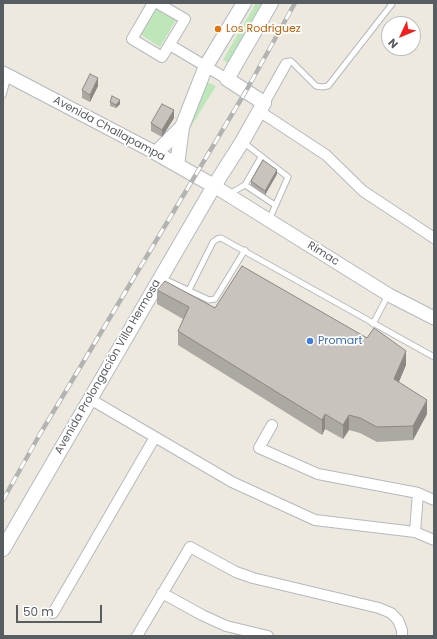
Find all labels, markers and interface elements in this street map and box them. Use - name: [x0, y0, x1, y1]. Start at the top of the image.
- north arrow: [381, 16, 421, 56]
- place label: Los Rodríguez: [226, 22, 301, 36]
- marker: Los Rodríguez: [213, 24, 223, 34]
- text: N: [384, 35, 402, 52]
- street label: Avenida Challapampa: [51, 94, 167, 164]
- street label: Rímac: [305, 239, 341, 269]
- street label: Avenida Prolongación Villa Hermosa: [52, 277, 164, 457]
- place label: Promart: [318, 334, 362, 348]
- marker: Promart: [305, 336, 315, 346]
- scale bar: [18, 597, 104, 623]
- text: 50 m: [23, 603, 54, 620]

